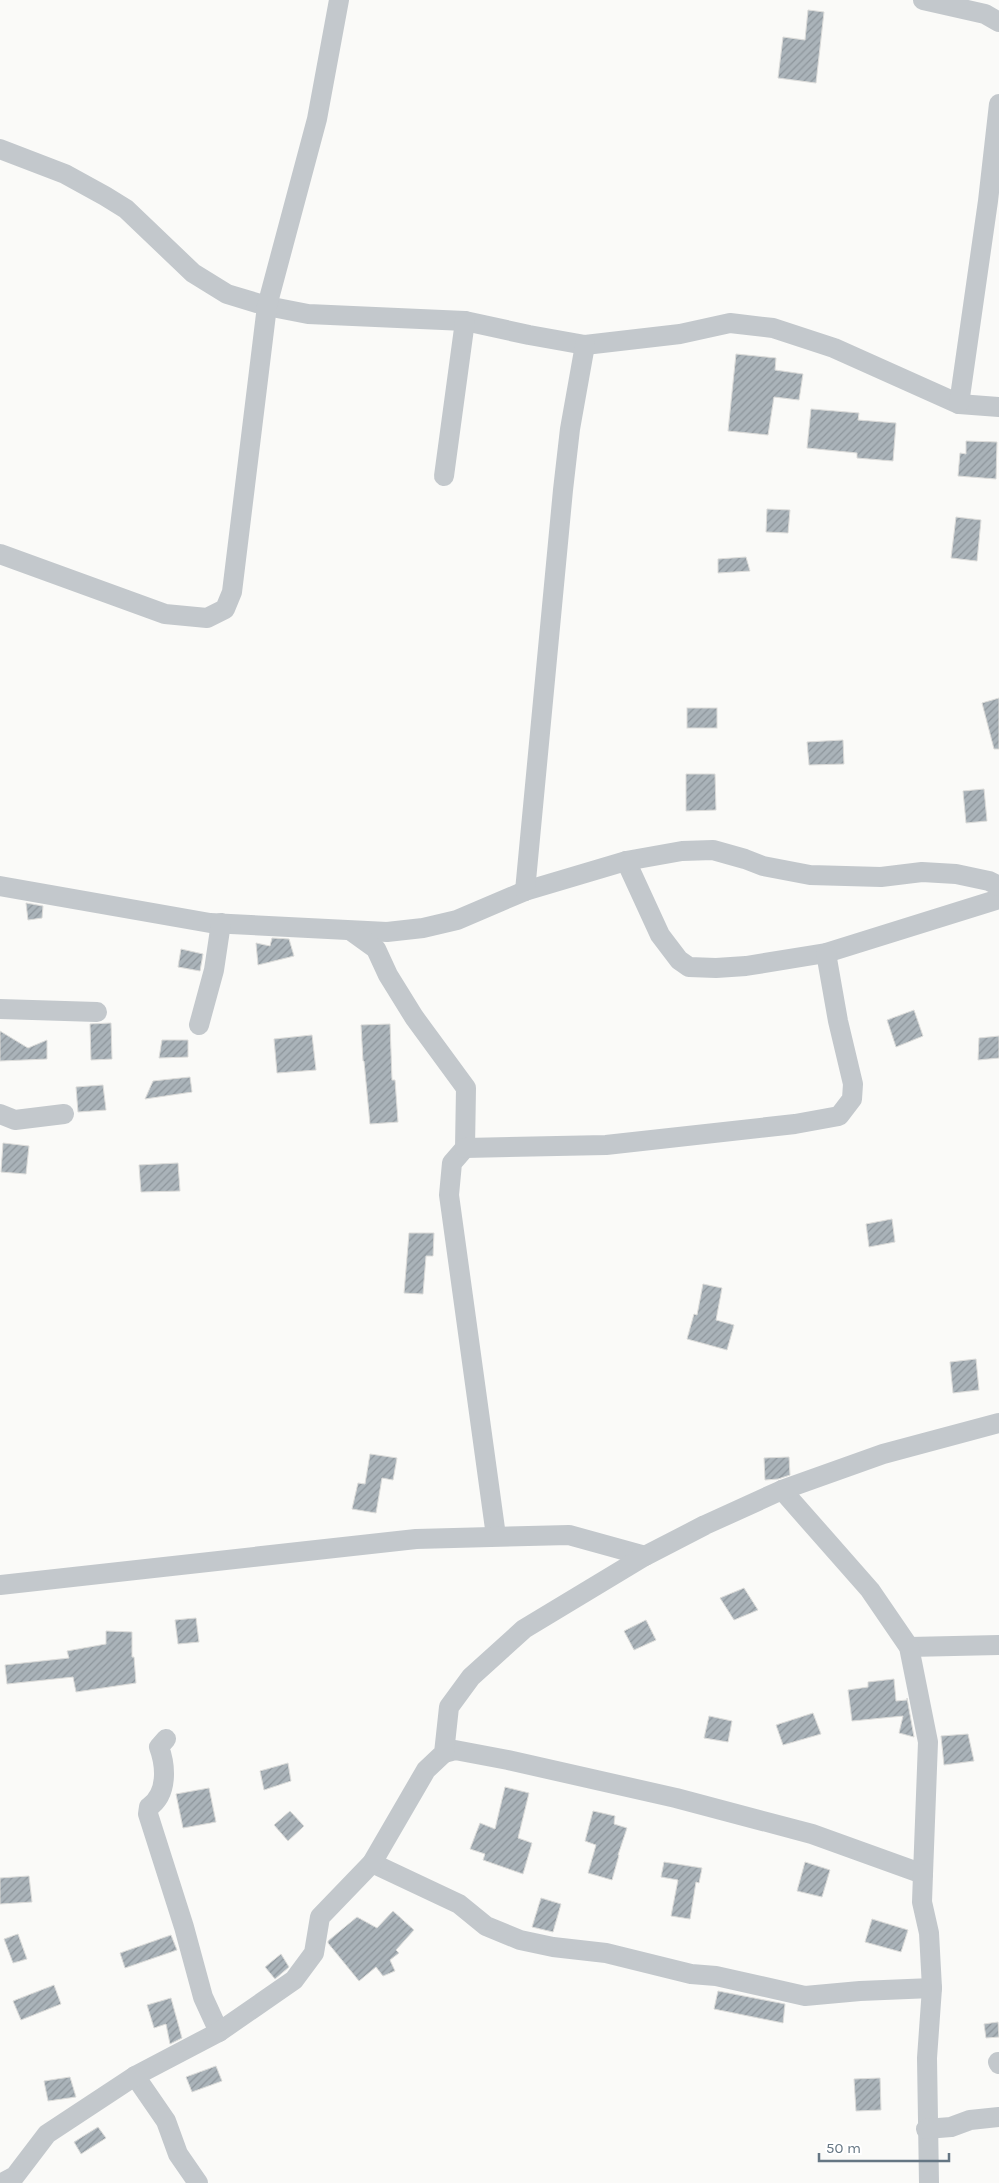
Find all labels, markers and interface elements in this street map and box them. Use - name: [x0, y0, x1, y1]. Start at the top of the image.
- scale bar: [819, 2130, 949, 2162]
- text: 50 m: [826, 2139, 861, 2157]

